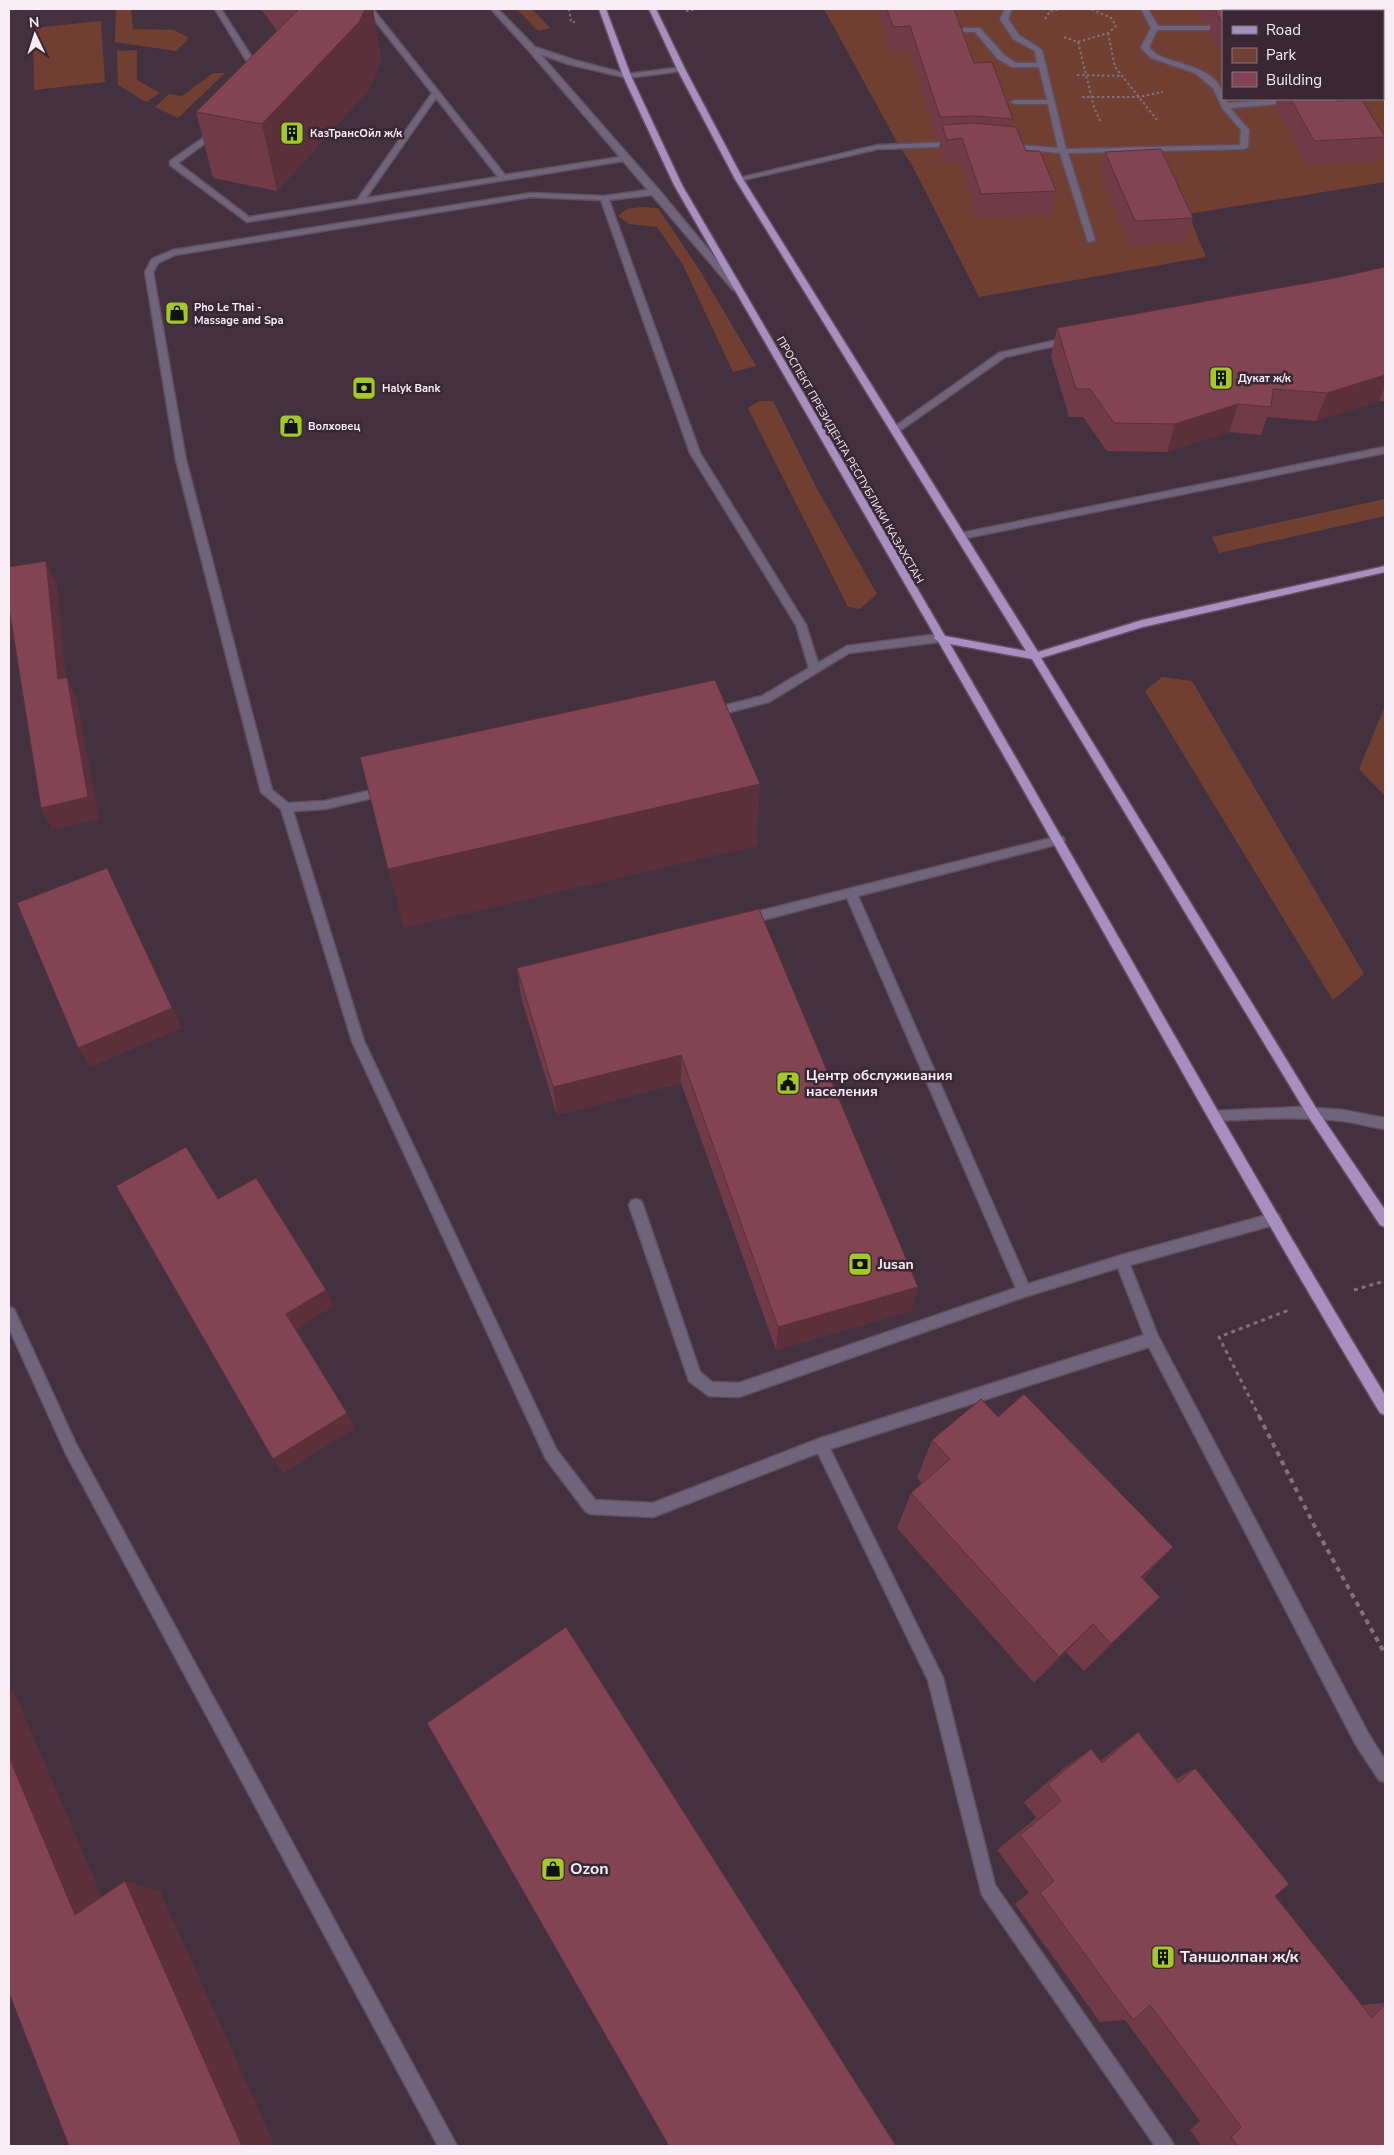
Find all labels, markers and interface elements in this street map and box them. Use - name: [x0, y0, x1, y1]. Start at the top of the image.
- north arrow: [10, 10, 60, 60]
- legend: [1222, 10, 1384, 100]
- text: N: [28, 13, 40, 32]
- text: Road: [1266, 20, 1301, 40]
- text: Park: [1266, 45, 1296, 65]
- text: Building: [1266, 70, 1322, 90]
- building icon: КазТрансОйл ж/к: [279, 120, 305, 146]
- place label: КазТрансОйл ж/к: [310, 126, 403, 141]
- shop icon: Pho Le Thai - Massage and Spa: [164, 300, 190, 326]
- place label: Pho Le Thai - Massage and Spa: [194, 300, 283, 328]
- street label: ПРОСПЕКТ ПРЕЗИДЕНТА РЕСПУБЛИКИ КАЗАХСТАН: [773, 334, 927, 586]
- building icon: Дукат ж/к: [1208, 365, 1234, 391]
- place label: Дукат ж/к: [1238, 371, 1292, 386]
- bank icon: Halyk Bank: [351, 375, 377, 401]
- place label: Halyk Bank: [382, 381, 442, 396]
- shop icon: Волховец: [278, 413, 304, 439]
- place label: Волховец: [308, 419, 360, 434]
- place label: Центр обслуживания населения: [806, 1066, 953, 1101]
- public building icon: Центр обслуживания населения: [775, 1070, 801, 1096]
- bank icon: Jusan: [847, 1251, 873, 1277]
- place label: Jusan: [877, 1255, 914, 1274]
- shop icon: Ozon: [540, 1856, 566, 1882]
- place label: Ozon: [570, 1858, 609, 1880]
- building icon: Таншолпан ж/к: [1150, 1944, 1176, 1970]
- place label: Таншолпан ж/к: [1180, 1946, 1300, 1968]

